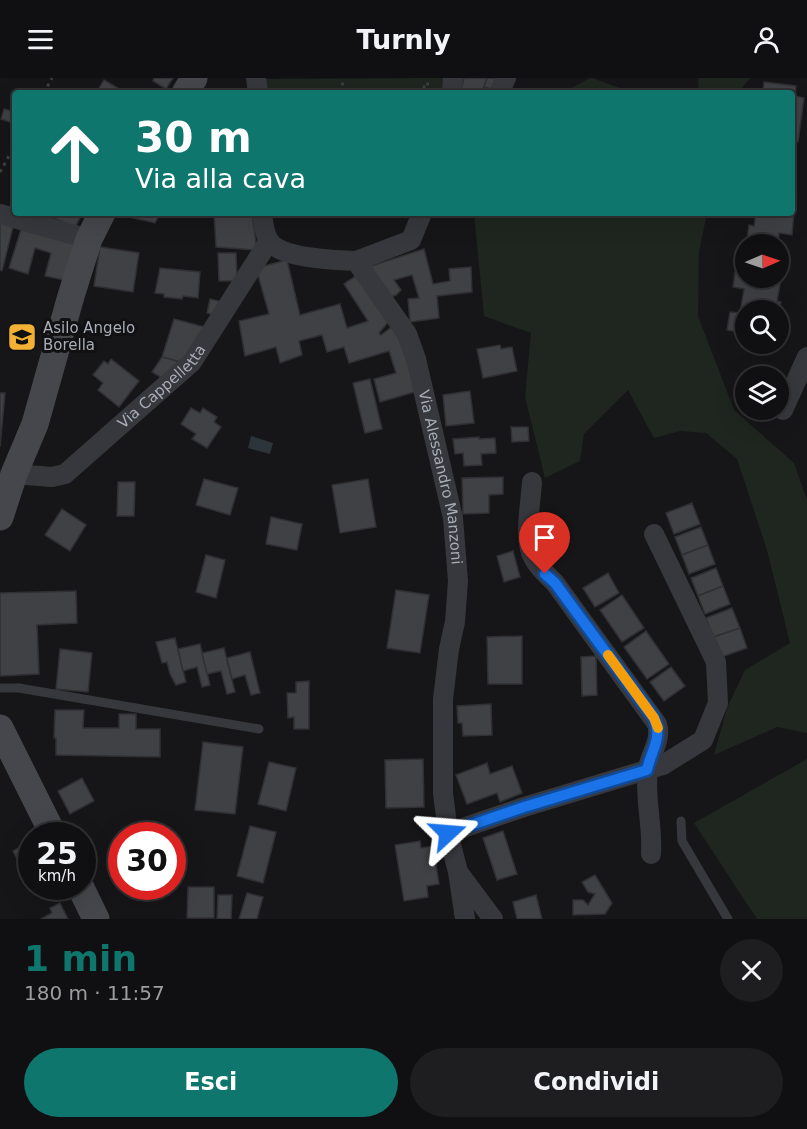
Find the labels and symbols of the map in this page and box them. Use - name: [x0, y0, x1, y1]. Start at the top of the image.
- north arrow: [735, 234, 789, 288]
- place label: Asilo Angelo Borella: [43, 319, 135, 354]
- school or university icon: Asilo Angelo Borella: [6, 321, 38, 353]
- street label: Via Cappelletta: [114, 342, 210, 432]
- street label: Via Alessandro Manzoni: [414, 388, 466, 565]
- pin: [519, 512, 570, 574]
- position arrow: [416, 801, 480, 865]
- speed limit sign: 30: [108, 822, 186, 900]

